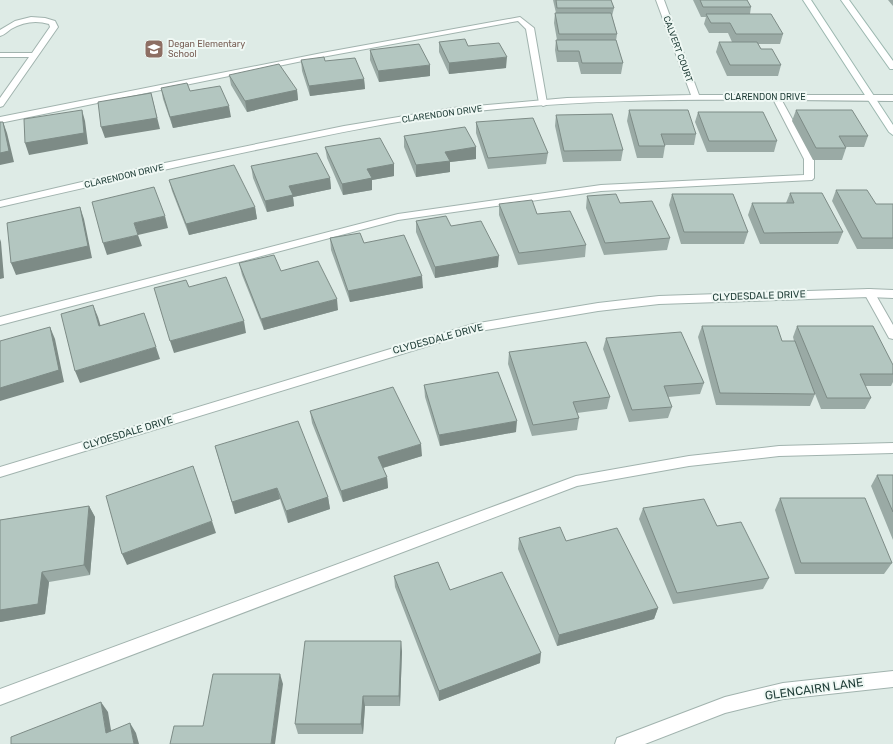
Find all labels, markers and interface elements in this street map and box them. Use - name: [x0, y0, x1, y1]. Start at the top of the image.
- street label: CALVERT COURT: [661, 14, 695, 84]
- school or university icon: Degan Elementary School: [143, 38, 165, 60]
- place label: Degan Elementary School: [168, 39, 245, 59]
- street label: CLARENDON DRIVE: [724, 92, 806, 102]
- street label: CLARENDON DRIVE: [401, 103, 483, 125]
- street label: CLARENDON DRIVE: [83, 162, 165, 190]
- street label: CLYDESDALE DRIVE: [712, 288, 806, 304]
- street label: CLYDESDALE DRIVE: [391, 321, 485, 357]
- street label: CLYDESDALE DRIVE: [82, 414, 174, 452]
- street label: GLENCAIRN LANE: [764, 675, 864, 703]

